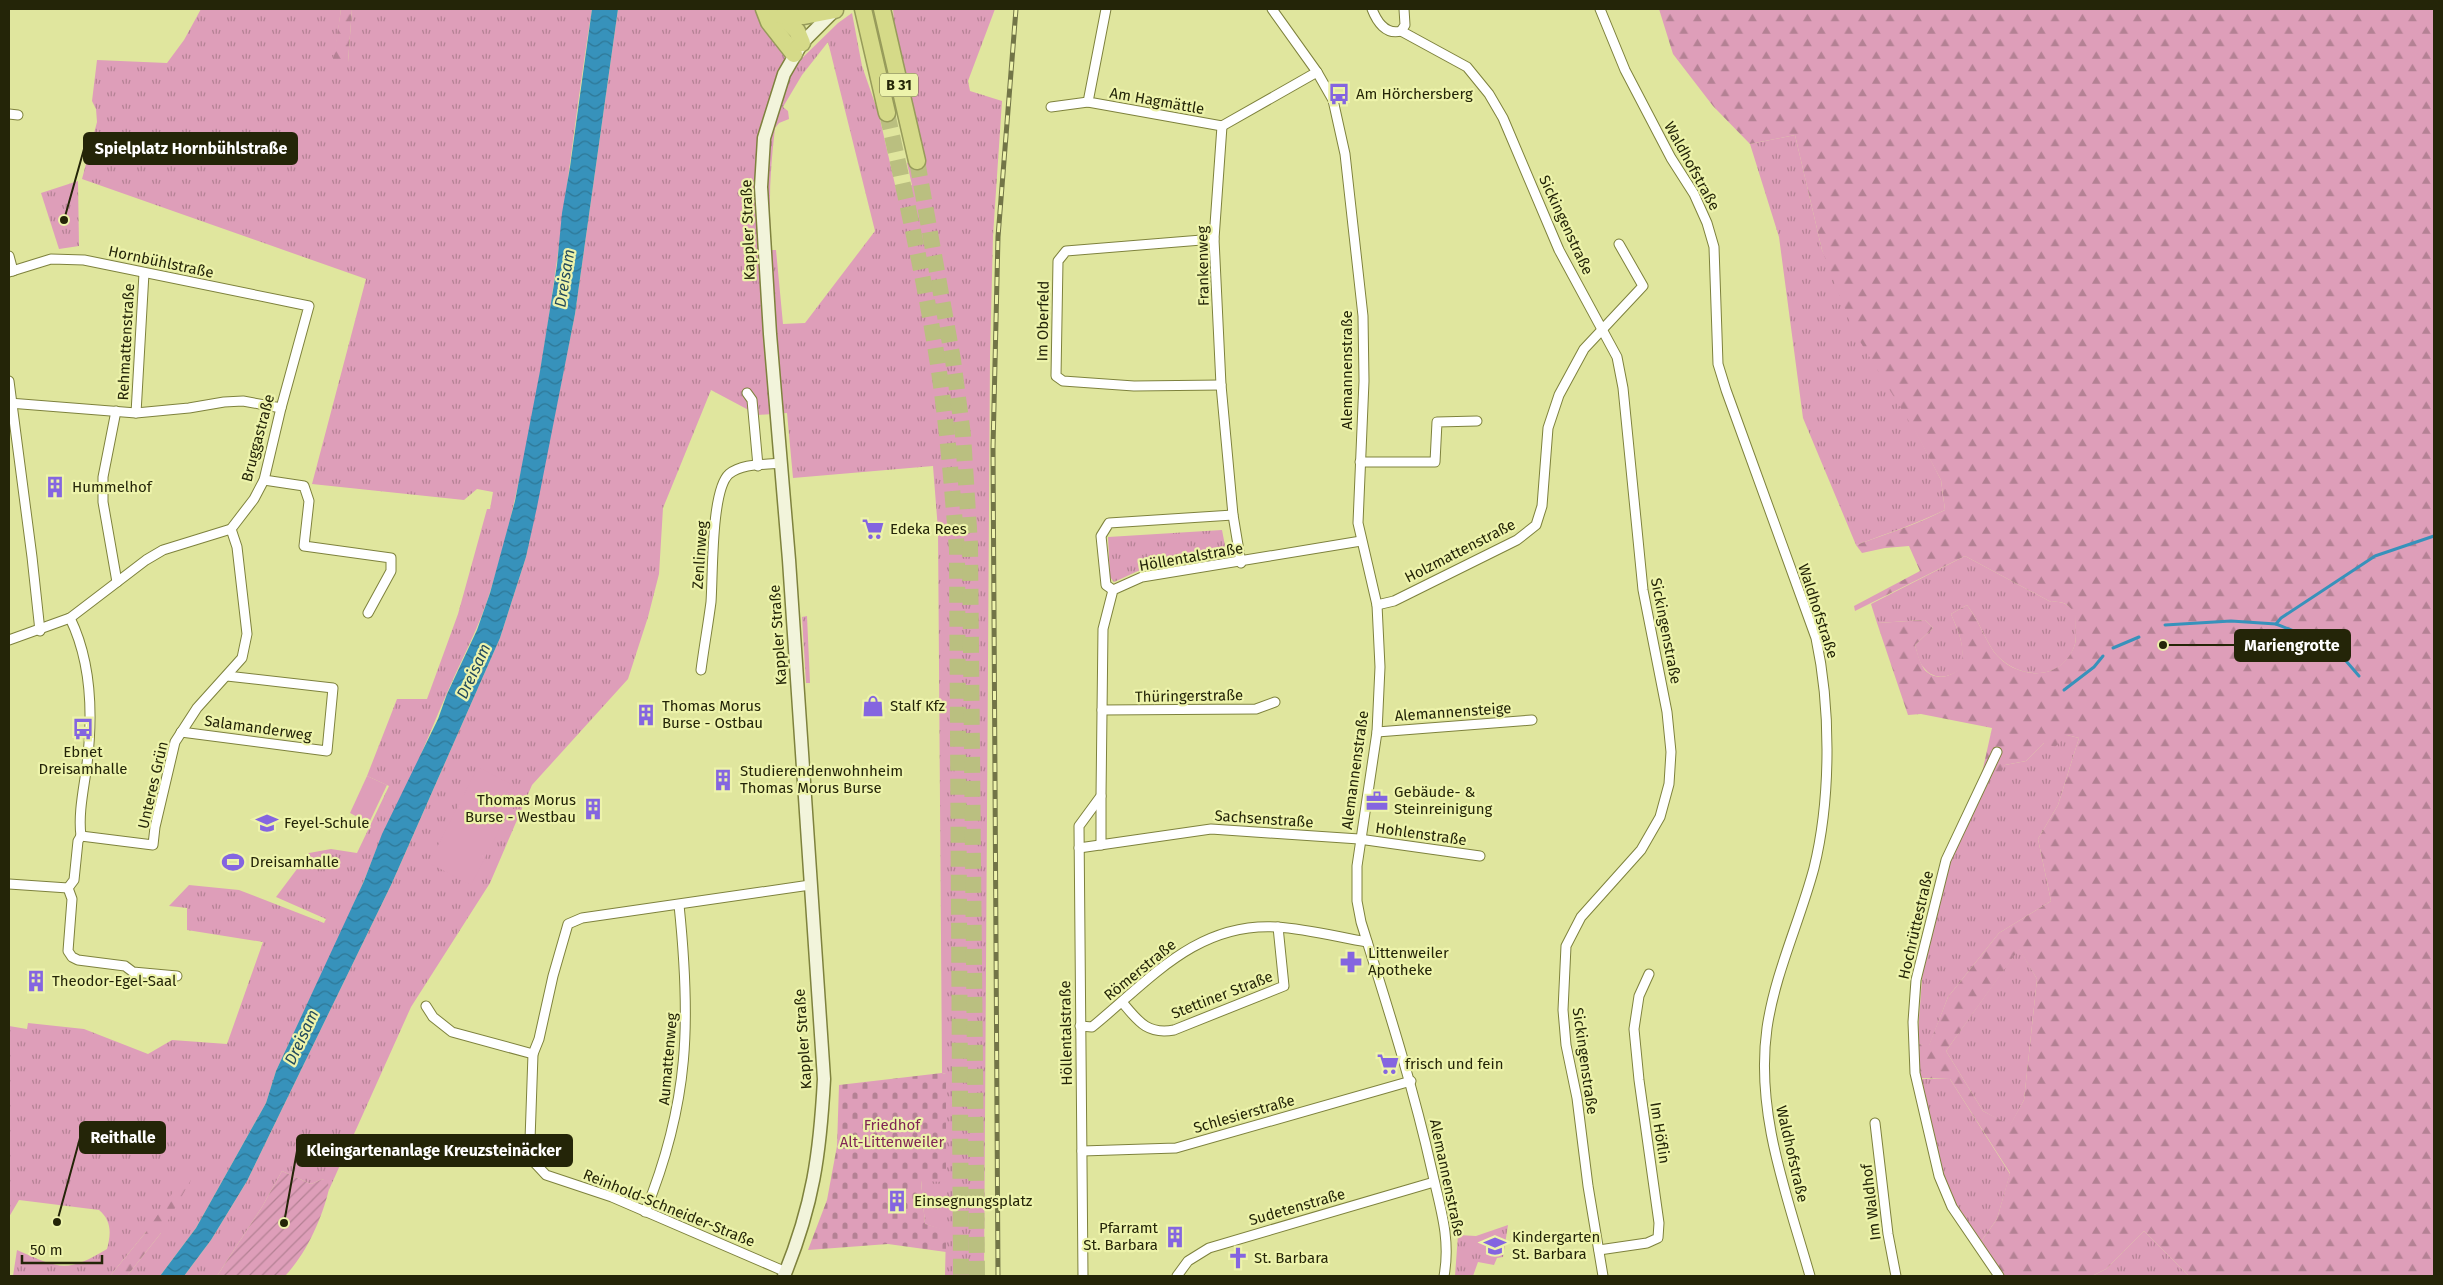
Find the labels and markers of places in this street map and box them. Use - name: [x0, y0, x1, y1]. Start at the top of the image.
- bus stop icon: Am Hörchersberg: [1326, 81, 1352, 107]
- place label: Am Hörchersberg: [1356, 85, 1473, 103]
- callout: Spielplatz Hornbühlstraße: [84, 133, 297, 164]
- building icon: Hummelhof: [42, 474, 68, 500]
- place label: Hummelhof: [72, 478, 153, 496]
- supermarket icon: Edeka Rees: [860, 516, 886, 542]
- place label: Edeka Rees: [890, 520, 967, 538]
- callout: Mariengrotte: [2235, 630, 2350, 661]
- shop icon: Stalf Kfz: [860, 693, 886, 719]
- place label: Thomas Morus Burse - Ostbau: [662, 697, 763, 732]
- place label: Stalf Kfz: [890, 697, 945, 715]
- building icon: Thomas Morus Burse - Ostbau: [633, 702, 659, 728]
- bus stop icon: Ebnet Dreisamhalle: [70, 716, 96, 742]
- place label: Ebnet Dreisamhalle: [39, 743, 127, 778]
- place label: Studierendenwohnheim Thomas Morus Burse: [740, 762, 903, 797]
- building icon: Studierendenwohnheim Thomas Morus Burse: [710, 767, 736, 793]
- place label: Gebäude- & Steinreinigung: [1394, 783, 1492, 818]
- office icon: Gebäude- & Steinreinigung: [1364, 788, 1390, 814]
- place label: Thomas Morus Burse - Westbau: [465, 791, 576, 826]
- building icon: Thomas Morus Burse - Westbau: [580, 796, 606, 822]
- school or university icon: Feyel-Schule: [254, 810, 280, 836]
- place label: Feyel-Schule: [284, 814, 370, 832]
- sports icon: Dreisamhalle: [220, 849, 246, 875]
- place label: Dreisamhalle: [250, 853, 339, 871]
- place label: Littenweiler Apotheke: [1368, 944, 1449, 979]
- pharmacy icon: Littenweiler Apotheke: [1338, 949, 1364, 975]
- building icon: Theodor-Egel-Saal: [23, 968, 49, 994]
- place label: Theodor-Egel-Saal: [52, 972, 177, 990]
- supermarket icon: frisch und fein: [1375, 1051, 1401, 1077]
- place label: frisch und fein: [1405, 1055, 1504, 1073]
- callout: Reithalle: [80, 1122, 165, 1153]
- callout: Kleingartenanlage Kreuzsteinäcker: [297, 1135, 572, 1166]
- building icon: Einsegnungsplatz: [884, 1188, 910, 1214]
- place label: Einsegnungsplatz: [914, 1192, 1033, 1210]
- place label: Pfarramt St. Barbara: [1083, 1219, 1159, 1254]
- building icon: Pfarramt St. Barbara: [1162, 1224, 1188, 1250]
- place label: Kindergarten St. Barbara: [1512, 1228, 1600, 1263]
- school or university icon: Kindergarten St. Barbara: [1482, 1233, 1508, 1259]
- church icon: St. Barbara: [1225, 1245, 1251, 1271]
- place label: St. Barbara: [1254, 1249, 1329, 1267]

